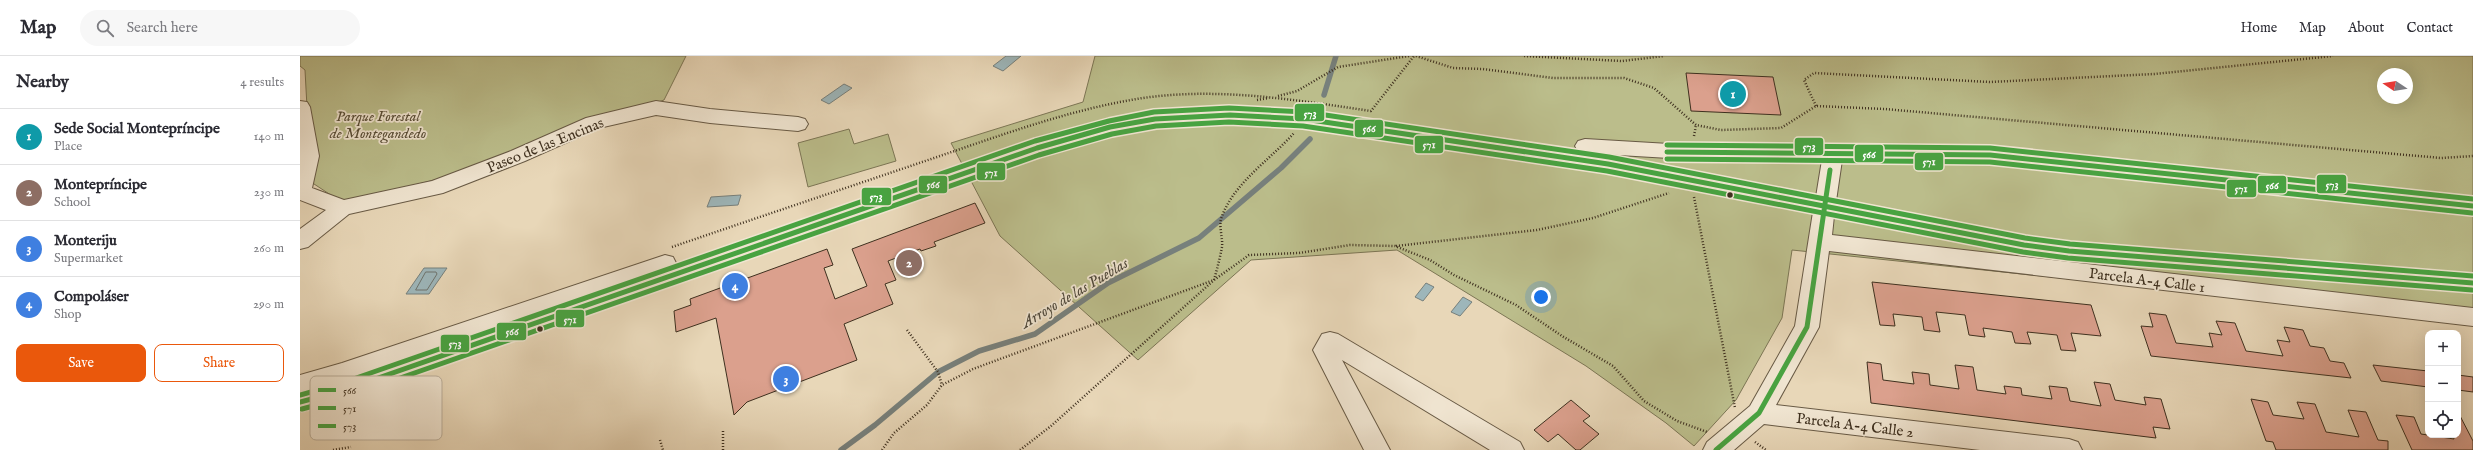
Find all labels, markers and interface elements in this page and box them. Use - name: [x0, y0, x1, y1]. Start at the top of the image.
- search box: [80, 10, 360, 46]
- text: Map: [20, 16, 56, 40]
- icon: search: [94, 17, 116, 39]
- text: Search here: [126, 18, 198, 37]
- text: Home: [2241, 19, 2277, 37]
- text: Map: [2299, 19, 2326, 37]
- text: About: [2348, 19, 2384, 37]
- text: Contact: [2406, 19, 2453, 37]
- north arrow: [2377, 68, 2413, 104]
- text: Nearby: [16, 72, 69, 93]
- text: 4 results: [240, 74, 284, 91]
- pin: 1: [1720, 79, 1746, 109]
- line badge: 573: [1294, 103, 1325, 122]
- park label: Parque Forestal de Montegandedo: [329, 107, 426, 144]
- text: 573: [1303, 107, 1317, 121]
- street label: Paseo de las Encinas: [484, 113, 606, 178]
- text: Sede Social Montepríncipe: [54, 119, 220, 138]
- line badge: 566: [1354, 119, 1384, 138]
- text: 566: [1362, 122, 1377, 136]
- text: 1: [27, 128, 31, 145]
- text: 140 m: [254, 128, 284, 145]
- line badge: 571: [1414, 135, 1444, 154]
- line badge: 573: [1794, 137, 1824, 156]
- text: Place: [54, 138, 82, 155]
- text: 571: [1422, 138, 1436, 152]
- text: 573: [1802, 140, 1816, 154]
- line badge: 566: [1854, 144, 1884, 163]
- text: 566: [1862, 148, 1877, 162]
- line badge: 571: [1914, 152, 1944, 171]
- text: 571: [1922, 155, 1936, 169]
- line badge: 571: [976, 162, 1006, 181]
- text: 571: [984, 166, 998, 180]
- line badge: 573: [2316, 174, 2347, 194]
- text: Montepríncipe: [54, 175, 147, 194]
- line badge: 566: [918, 175, 948, 194]
- line badge: 566: [2257, 175, 2287, 194]
- text: 566: [926, 178, 941, 192]
- text: 573: [2325, 178, 2339, 192]
- line badge: 571: [2226, 179, 2257, 198]
- text: 566: [2265, 179, 2280, 193]
- text: 571: [2234, 182, 2248, 196]
- text: 2: [26, 184, 32, 201]
- text: 230 m: [254, 184, 284, 201]
- line badge: 573: [861, 187, 892, 206]
- text: 573: [869, 190, 883, 204]
- unlabelled marker: [1725, 190, 1735, 200]
- text: School: [54, 194, 91, 211]
- text: Monteriju: [54, 231, 117, 250]
- text: 3: [27, 240, 31, 257]
- text: 260 m: [253, 240, 284, 257]
- pin: 2: [896, 248, 922, 278]
- text: Supermarket: [54, 250, 123, 267]
- water label: Arroyo de las Pueblas: [1016, 254, 1133, 335]
- street label: Parcela A-4 Calle 1: [2088, 264, 2206, 297]
- pin: 4: [722, 271, 748, 301]
- text: Compoláser: [54, 287, 129, 306]
- your location: [1531, 287, 1551, 307]
- text: 4: [26, 296, 32, 313]
- text: 290 m: [253, 296, 284, 313]
- text: Shop: [54, 306, 82, 323]
- line badge: 571: [555, 309, 585, 328]
- text: 571: [563, 313, 577, 327]
- line badge: 566: [496, 322, 527, 341]
- unlabelled marker: [535, 324, 545, 334]
- text: 566: [505, 325, 520, 339]
- map controls: [2425, 330, 2461, 438]
- button: +: [2425, 330, 2461, 366]
- line badge: 573: [440, 334, 470, 353]
- text: 573: [448, 337, 462, 351]
- button: Save: [16, 344, 146, 382]
- button: Share: [154, 344, 284, 382]
- pin: 3: [773, 364, 799, 394]
- button: −: [2425, 366, 2461, 402]
- legend: [310, 376, 442, 440]
- text: 566: [343, 384, 357, 398]
- text: 571: [343, 402, 356, 416]
- button: locate: [2425, 402, 2461, 438]
- street label: Parcela A-4 Calle 2: [1795, 409, 1915, 442]
- text: 573: [343, 420, 356, 434]

